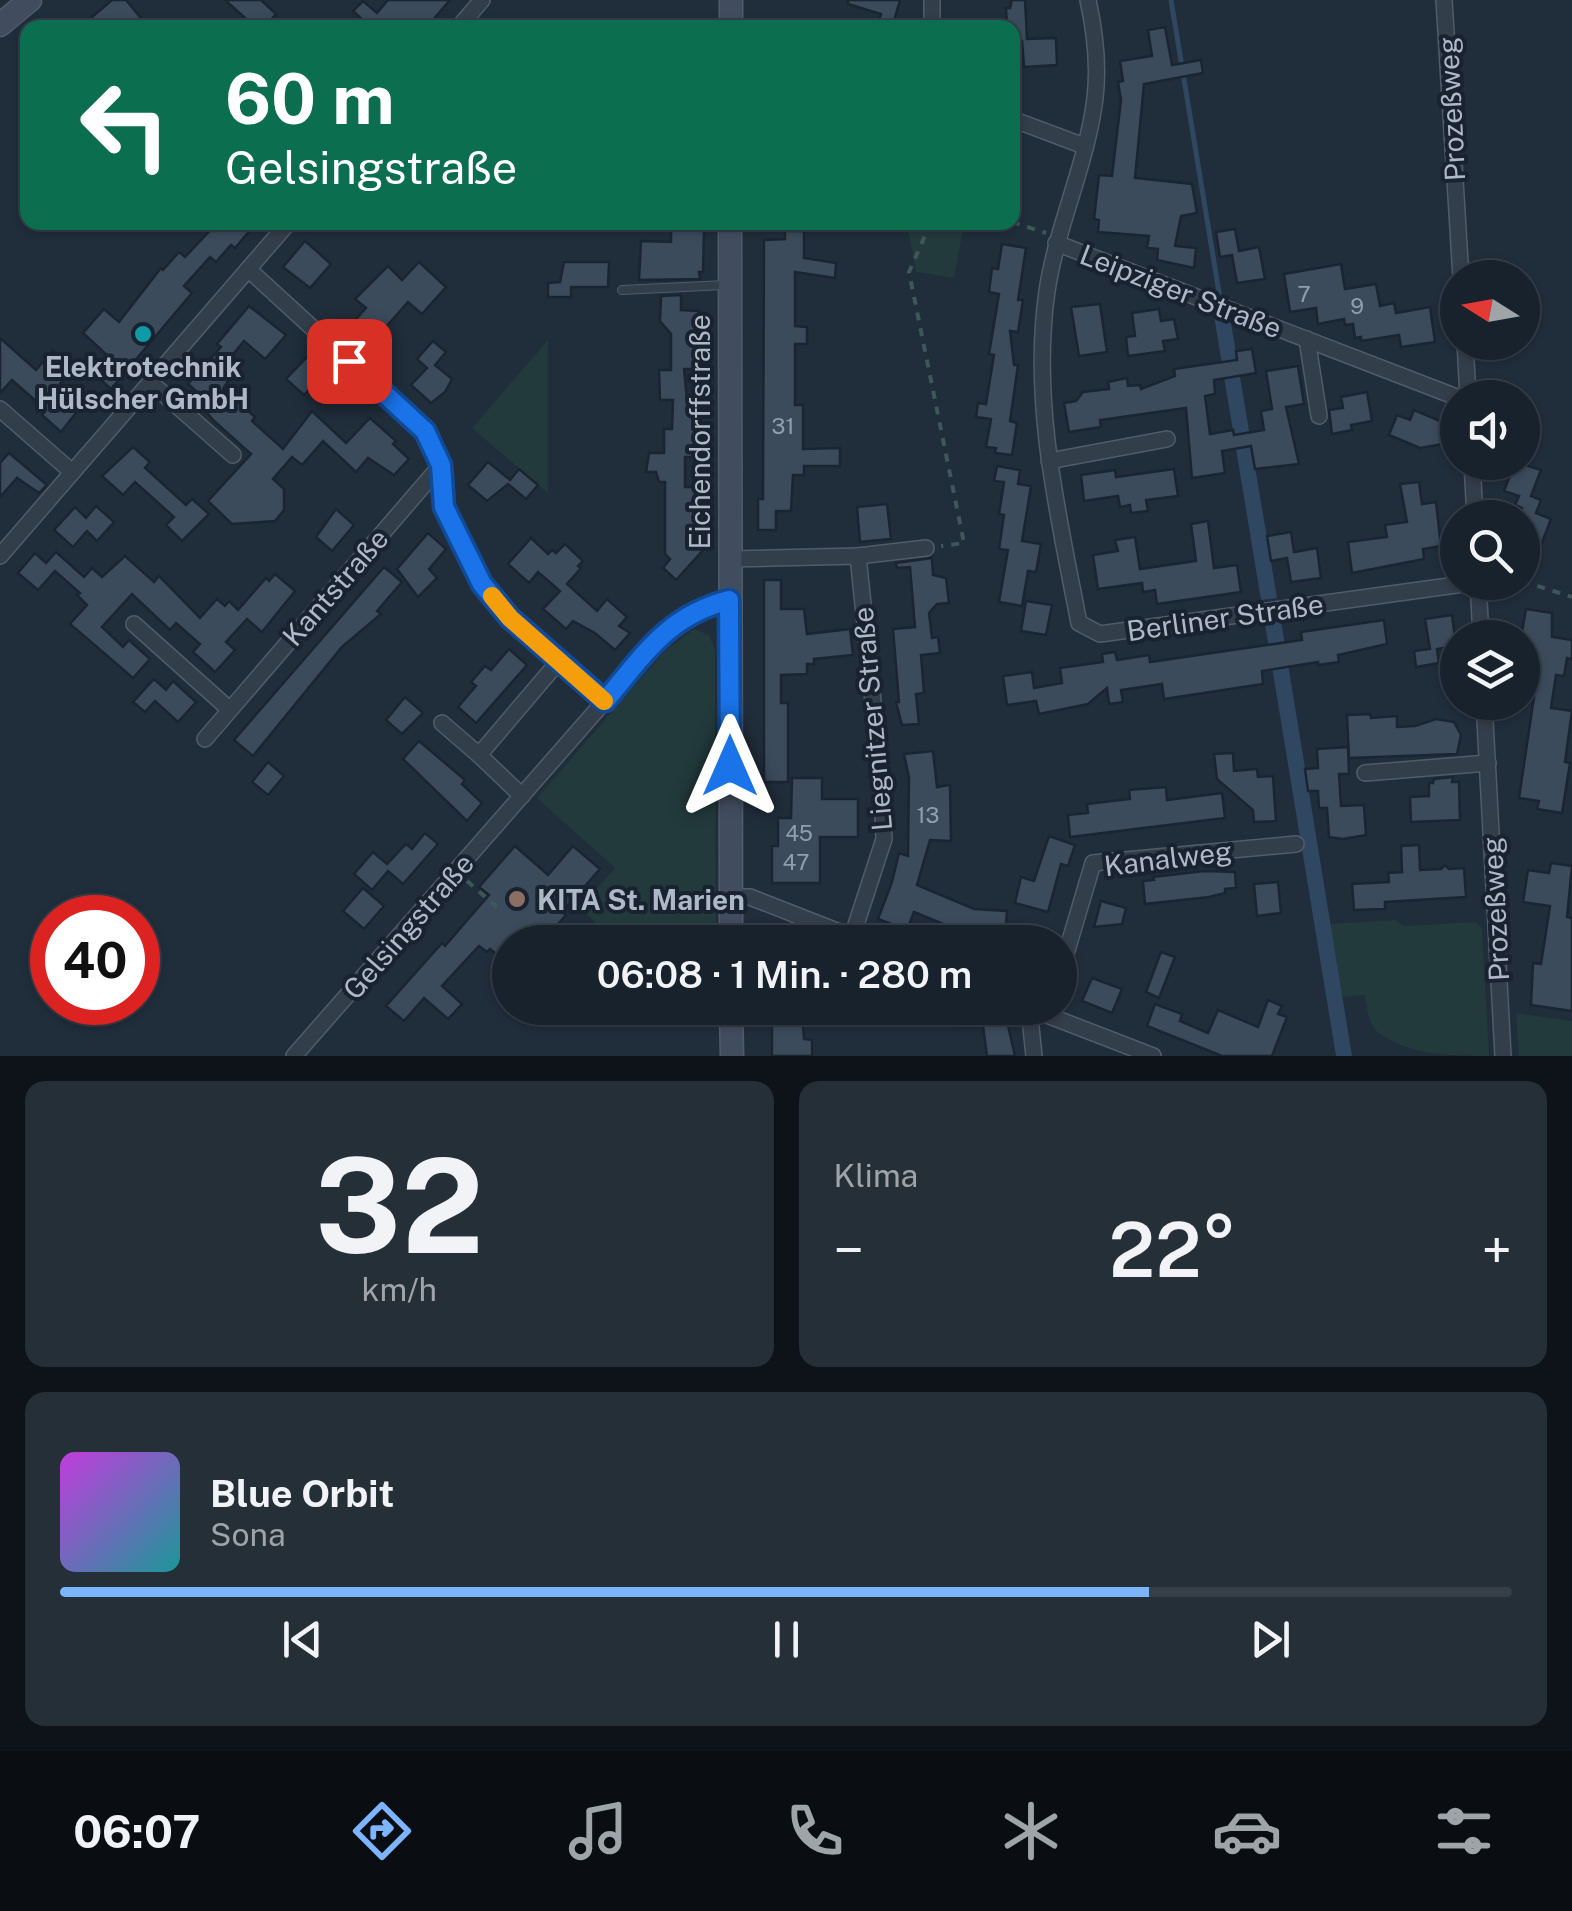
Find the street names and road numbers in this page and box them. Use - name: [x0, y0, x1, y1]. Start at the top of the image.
- street label: Prozeßweg: [1431, 36, 1471, 182]
- street label: Leipziger Straße: [1076, 237, 1286, 345]
- street label: Eichendorffstraße: [683, 314, 716, 550]
- street label: Kantstraße: [275, 522, 395, 652]
- street label: Berliner Straße: [1125, 587, 1325, 647]
- street label: Liegnitzer Straße: [846, 606, 898, 832]
- street label: Kanalweg: [1102, 834, 1234, 882]
- street label: Prozeßweg: [1475, 836, 1515, 982]
- street label: Gelsingstraße: [336, 847, 480, 1005]

